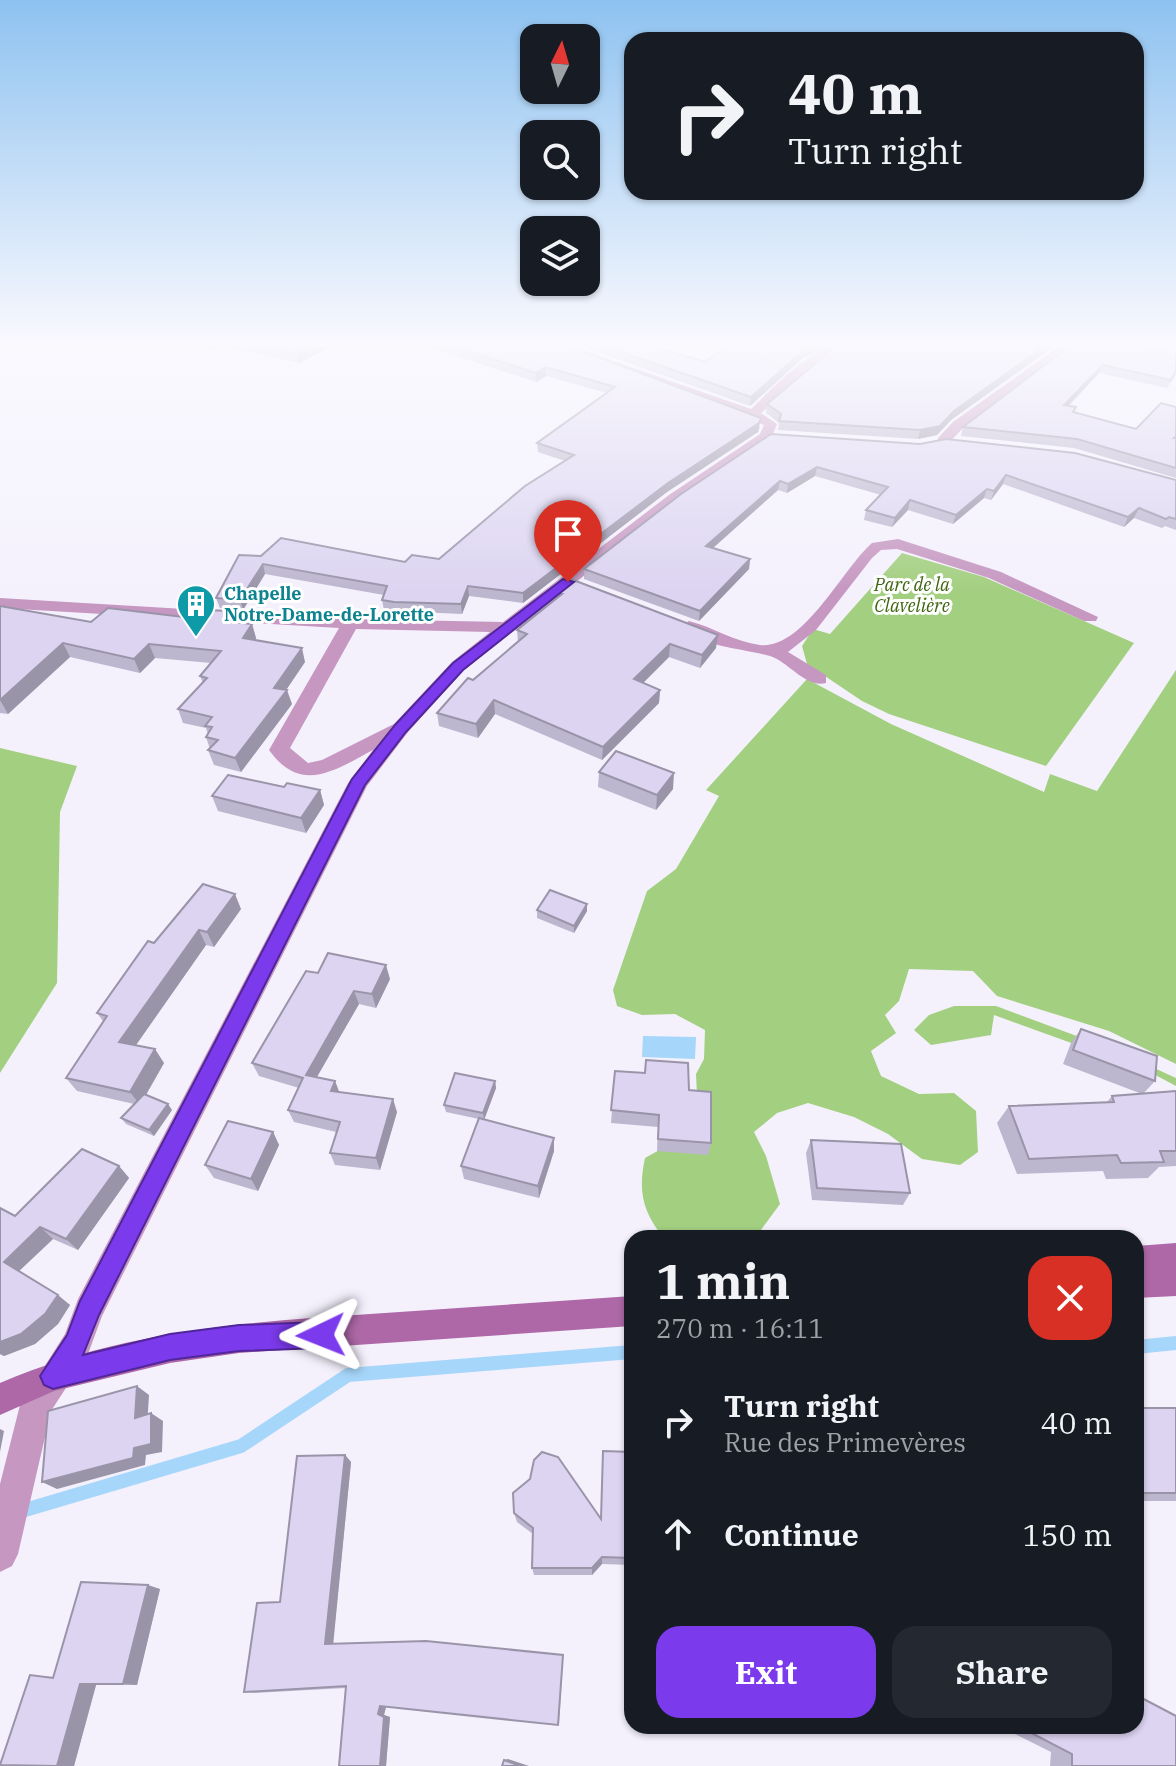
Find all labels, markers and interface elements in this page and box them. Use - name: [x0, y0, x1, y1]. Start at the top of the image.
- north arrow: [520, 24, 600, 104]
- map controls: [520, 24, 600, 296]
- text: 40 m: [788, 57, 923, 129]
- icon: right: [656, 64, 760, 168]
- button: search: [520, 120, 600, 200]
- text: Turn right: [788, 127, 962, 174]
- button: layers: [520, 216, 600, 296]
- pin: [534, 500, 602, 582]
- icon: arrive: [546, 512, 590, 556]
- park label: Parc de la Clavelière: [873, 573, 950, 617]
- place label: Chapelle Notre-Dame-de-Lorette: [224, 582, 434, 626]
- building icon: Chapelle Notre-Dame-de-Lorette: [175, 583, 217, 638]
- text: 1 min: [656, 1250, 790, 1312]
- button: close: [1028, 1256, 1112, 1340]
- position arrow: [279, 1293, 363, 1377]
- text: 270 m · 16:11: [656, 1311, 824, 1345]
- text: Turn right: [724, 1386, 879, 1425]
- icon: right: [656, 1400, 700, 1444]
- text: 40 m: [1040, 1403, 1112, 1442]
- text: Rue des Primevères: [724, 1425, 966, 1459]
- icon: ahead: [656, 1512, 700, 1556]
- text: Continue: [724, 1515, 859, 1554]
- text: 150 m: [1022, 1515, 1112, 1554]
- button: Exit: [656, 1626, 876, 1718]
- button: Share: [892, 1626, 1112, 1718]

